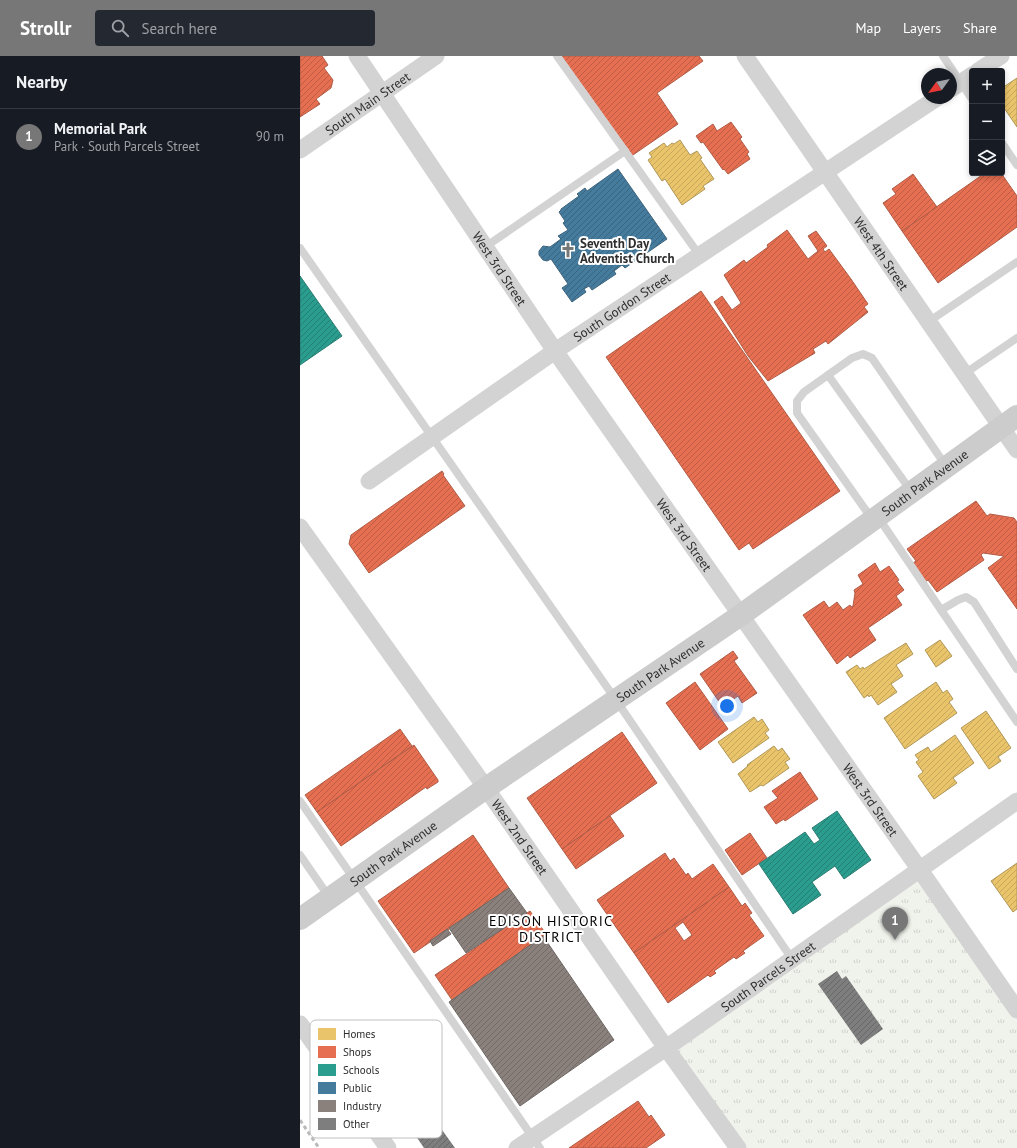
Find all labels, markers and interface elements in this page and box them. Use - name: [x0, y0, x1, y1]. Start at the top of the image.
- search box: [95, 10, 375, 46]
- text: Strollr: [20, 16, 71, 40]
- icon: search: [109, 17, 131, 39]
- text: Search here: [141, 19, 217, 38]
- text: Map: [855, 19, 881, 37]
- text: Layers: [903, 19, 941, 37]
- text: Share: [963, 19, 997, 37]
- street label: South Main Street: [322, 68, 414, 139]
- north arrow: [921, 68, 957, 104]
- map controls: [969, 68, 1005, 176]
- button: +: [969, 68, 1005, 104]
- text: Nearby: [16, 71, 67, 93]
- button: −: [969, 104, 1005, 140]
- text: Memorial Park: [54, 119, 147, 138]
- text: 1: [25, 128, 33, 145]
- text: 90 m: [256, 128, 284, 145]
- text: Park · South Parcels Street: [54, 138, 200, 155]
- button: layers: [969, 140, 1005, 176]
- street label: West 4th Street: [850, 214, 913, 294]
- street label: West 3rd Street: [468, 229, 530, 310]
- place label: Seventh Day Adventist Church: [580, 235, 674, 267]
- church icon: Seventh Day Adventist Church: [559, 241, 577, 259]
- street label: South Gordon Street: [570, 269, 674, 346]
- street label: South Park Avenue: [878, 446, 972, 520]
- street label: West 3rd Street: [652, 495, 716, 575]
- street label: South Park Avenue: [613, 634, 708, 706]
- your location: [717, 696, 737, 716]
- street label: West 3rd Street: [839, 760, 902, 840]
- street label: West 2nd Street: [487, 796, 552, 879]
- street label: South Park Avenue: [346, 817, 441, 890]
- pin: 1: [882, 907, 908, 940]
- district label: EDISON HISTORIC DISTRICT: [489, 912, 613, 946]
- street label: South Parcels Street: [718, 937, 819, 1016]
- legend: [310, 1020, 442, 1138]
- text: Homes: [343, 1027, 376, 1041]
- text: Shops: [343, 1045, 372, 1059]
- text: Schools: [343, 1063, 380, 1077]
- text: Public: [343, 1081, 372, 1095]
- text: Industry: [343, 1099, 382, 1113]
- text: Other: [343, 1117, 370, 1131]

